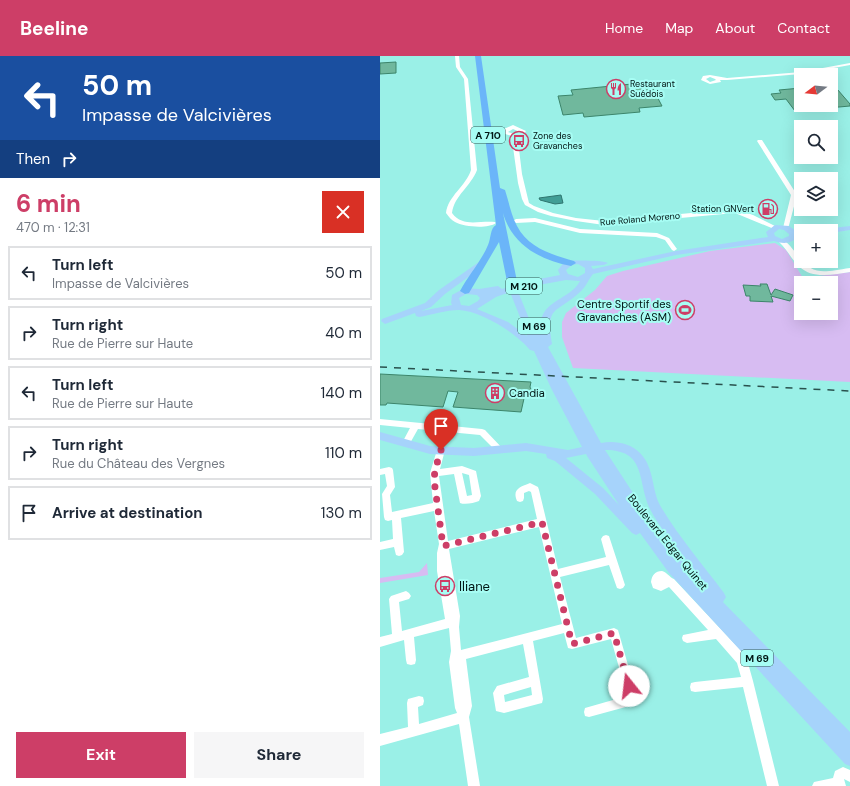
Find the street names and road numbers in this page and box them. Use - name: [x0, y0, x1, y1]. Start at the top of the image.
- road number: A 710: [471, 127, 505, 143]
- street label: Rue Roland Moreno: [600, 210, 680, 228]
- road number: M 210: [506, 278, 542, 294]
- road number: M 69: [518, 318, 550, 334]
- street label: Boulevard Edgar Quinet: [625, 491, 711, 593]
- road number: M 69: [741, 650, 773, 666]

